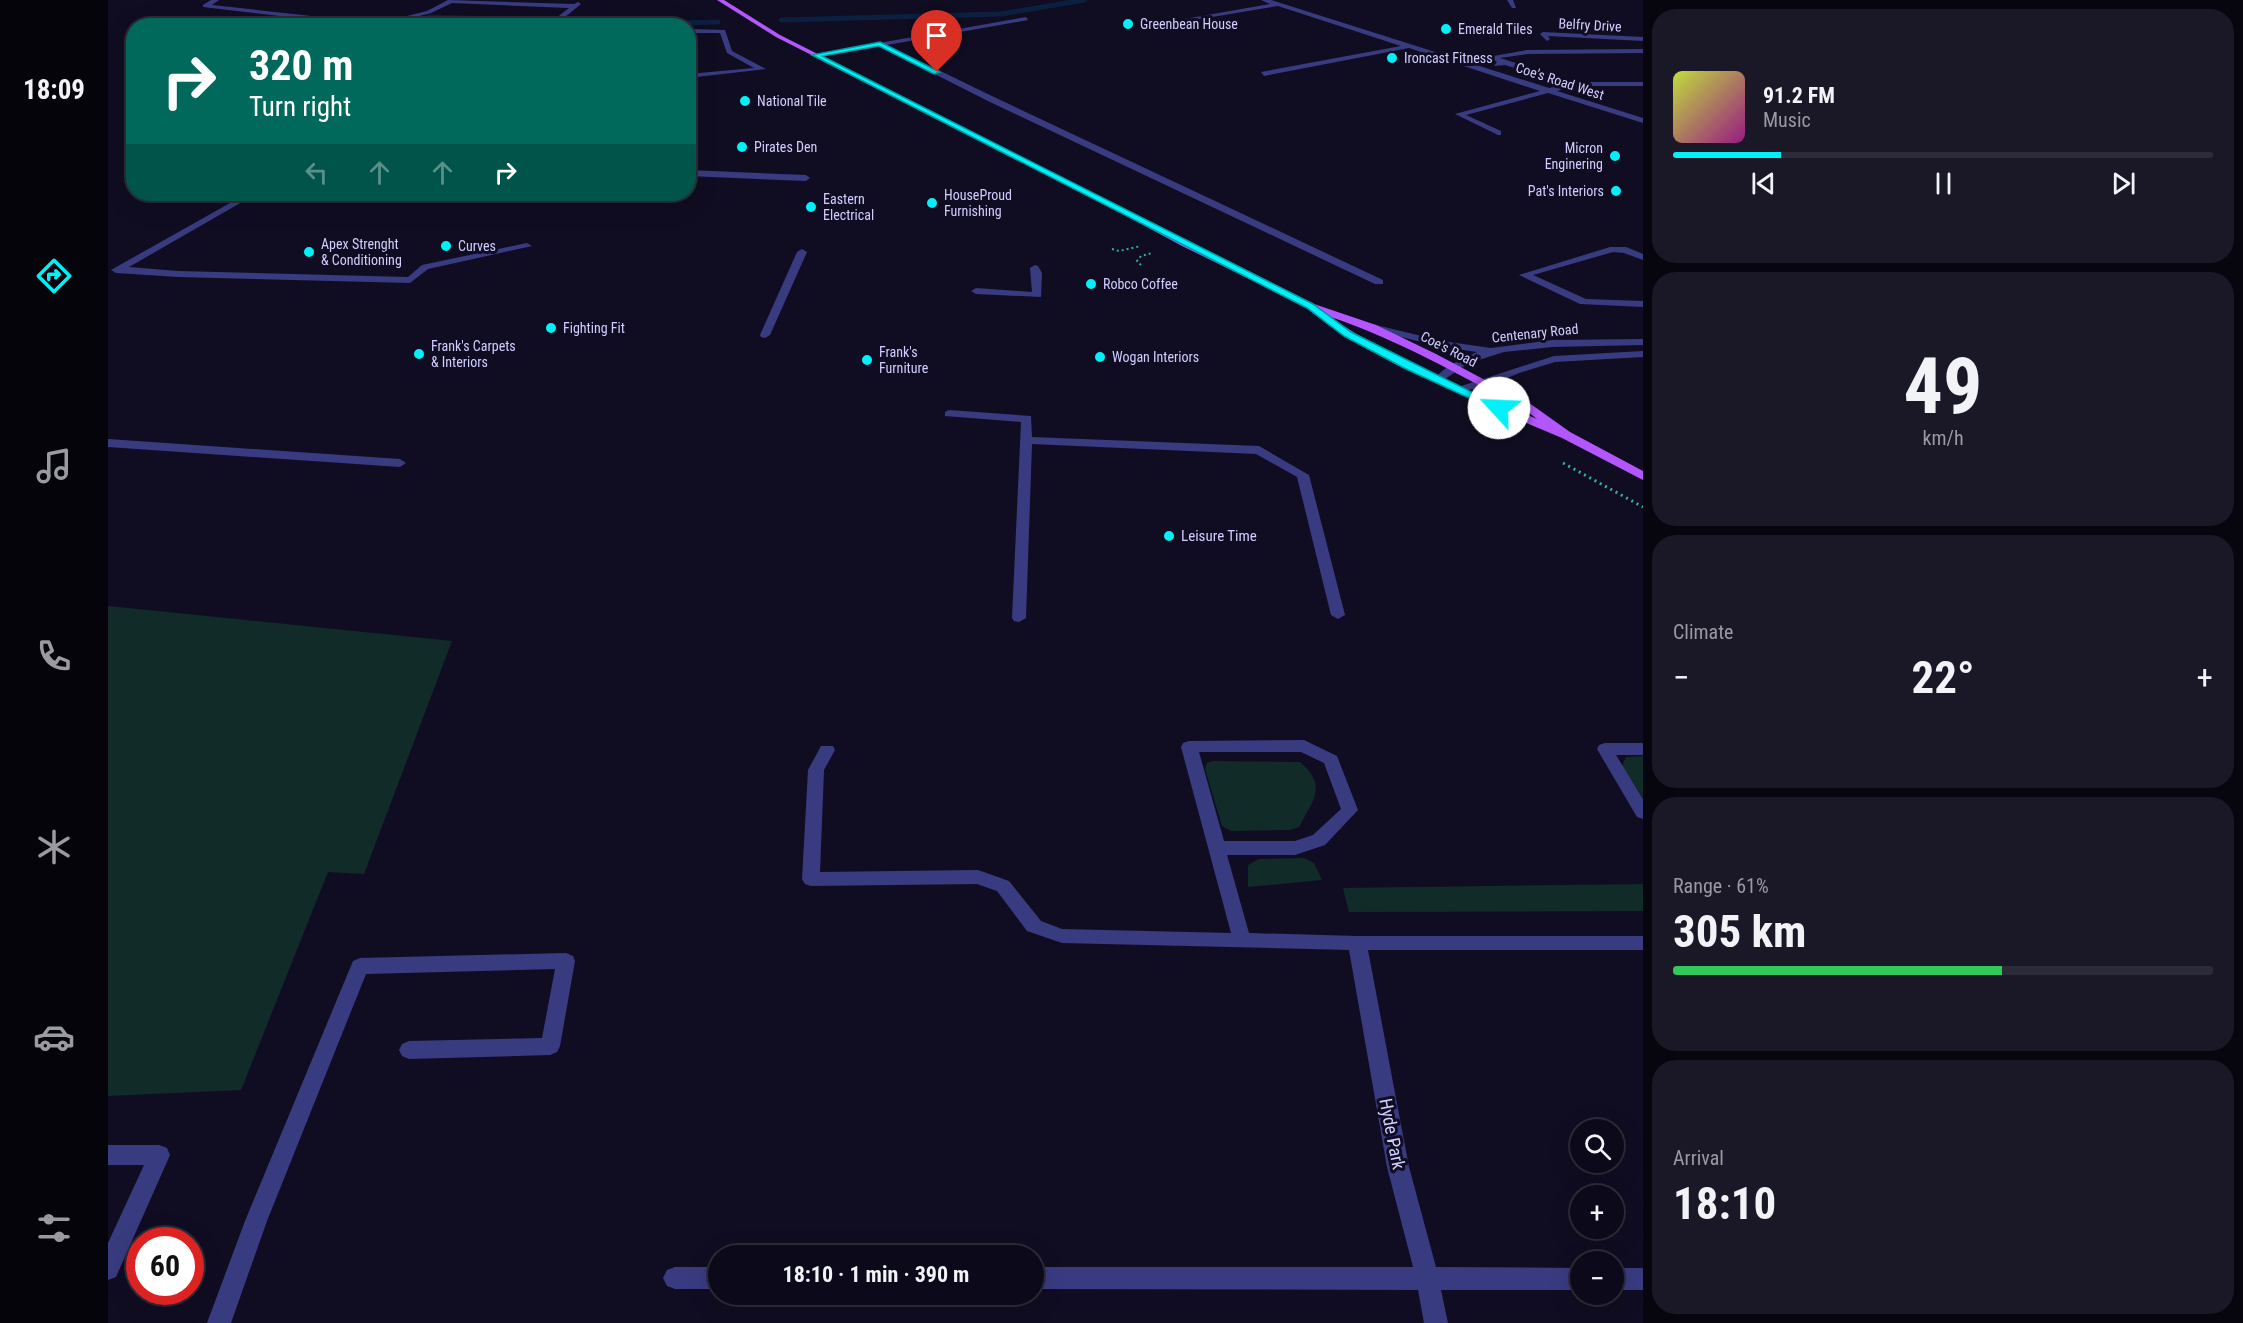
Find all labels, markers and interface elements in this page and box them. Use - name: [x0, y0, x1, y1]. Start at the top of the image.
- pin: [911, 10, 962, 72]
- street label: Belfry Drive: [1558, 15, 1622, 35]
- place label: Greenbean House: [1140, 16, 1238, 32]
- marker: Greenbean House: [1121, 17, 1135, 31]
- icon: arrive: [920, 19, 953, 52]
- place label: Emerald Tiles: [1458, 21, 1533, 37]
- marker: Emerald Tiles: [1439, 22, 1453, 36]
- text: 320 m: [249, 41, 354, 90]
- icon: right: [150, 42, 228, 120]
- place label: Ironcast Fitness: [1404, 50, 1493, 66]
- marker: Ironcast Fitness: [1385, 51, 1399, 65]
- street label: Coe's Road West: [1514, 59, 1606, 103]
- text: 18:09: [23, 74, 85, 106]
- text: 91.2 FM: [1763, 83, 1835, 108]
- text: Turn right: [249, 91, 351, 123]
- place label: National Tile: [757, 93, 827, 109]
- marker: National Tile: [738, 94, 752, 108]
- text: Music: [1763, 108, 1811, 132]
- place label: Pirates Den: [754, 139, 817, 155]
- marker: Pirates Den: [735, 140, 749, 154]
- place label: Micron Enginering: [1545, 140, 1603, 172]
- marker: Micron Enginering: [1608, 149, 1622, 163]
- icon: left: [300, 156, 333, 189]
- icon: ahead: [363, 156, 396, 189]
- icon: ahead: [426, 156, 459, 189]
- icon: right: [489, 156, 522, 189]
- icon: previous: [1747, 167, 1780, 200]
- icon: pause: [1927, 167, 1960, 200]
- icon: next: [2107, 167, 2140, 200]
- place label: Pat's Interiors: [1528, 183, 1604, 199]
- marker: Pat's Interiors: [1609, 184, 1623, 198]
- place label: HouseProud Furnishing: [944, 187, 1012, 219]
- place label: Eastern Electrical: [823, 191, 874, 223]
- marker: HouseProud Furnishing: [925, 196, 939, 210]
- marker: Eastern Electrical: [804, 200, 818, 214]
- place label: Apex Strenght & Conditioning: [321, 236, 402, 268]
- place label: Curves: [458, 238, 496, 254]
- marker: Curves: [439, 239, 453, 253]
- marker: Apex Strenght & Conditioning: [302, 245, 316, 259]
- icon: directions: [33, 255, 75, 297]
- place label: Robco Coffee: [1103, 276, 1178, 292]
- marker: Robco Coffee: [1084, 277, 1098, 291]
- place label: Fighting Fit: [563, 320, 625, 336]
- street label: Centenary Road: [1491, 320, 1579, 346]
- marker: Fighting Fit: [544, 321, 558, 335]
- street label: Coe's Road: [1418, 328, 1480, 370]
- place label: Frank's Carpets & Interiors: [431, 338, 516, 370]
- text: 49: [1904, 341, 1982, 432]
- place label: Frank's Furniture: [879, 344, 929, 376]
- marker: Frank's Carpets & Interiors: [412, 347, 426, 361]
- place label: Wogan Interiors: [1112, 349, 1199, 365]
- marker: Wogan Interiors: [1093, 350, 1107, 364]
- marker: Frank's Furniture: [860, 353, 874, 367]
- position arrow: [1467, 376, 1531, 440]
- text: km/h: [1922, 426, 1964, 450]
- icon: music: [33, 445, 75, 487]
- place label: Leisure Time: [1181, 527, 1257, 545]
- marker: Leisure Time: [1162, 529, 1176, 543]
- text: Climate: [1673, 620, 1733, 644]
- icon: phone: [33, 635, 75, 677]
- text: 22°: [1912, 651, 1975, 704]
- text: −: [1673, 658, 1690, 697]
- text: +: [2197, 658, 2213, 697]
- icon: climate: [33, 826, 75, 868]
- text: Range · 61%: [1673, 874, 1769, 898]
- text: 305 km: [1673, 905, 1806, 958]
- icon: car: [33, 1016, 75, 1058]
- street label: Hyde Park: [1375, 1096, 1410, 1171]
- map controls: [1570, 1119, 1624, 1305]
- button: search: [1570, 1119, 1624, 1173]
- text: Arrival: [1673, 1146, 1724, 1170]
- text: 18:10: [1673, 1177, 1776, 1230]
- button: +: [1570, 1185, 1624, 1239]
- icon: filters: [33, 1207, 75, 1249]
- speed limit sign: 60: [126, 1227, 204, 1305]
- button: −: [1570, 1251, 1624, 1305]
- text: 18:10 · 1 min · 390 m: [783, 1262, 969, 1287]

